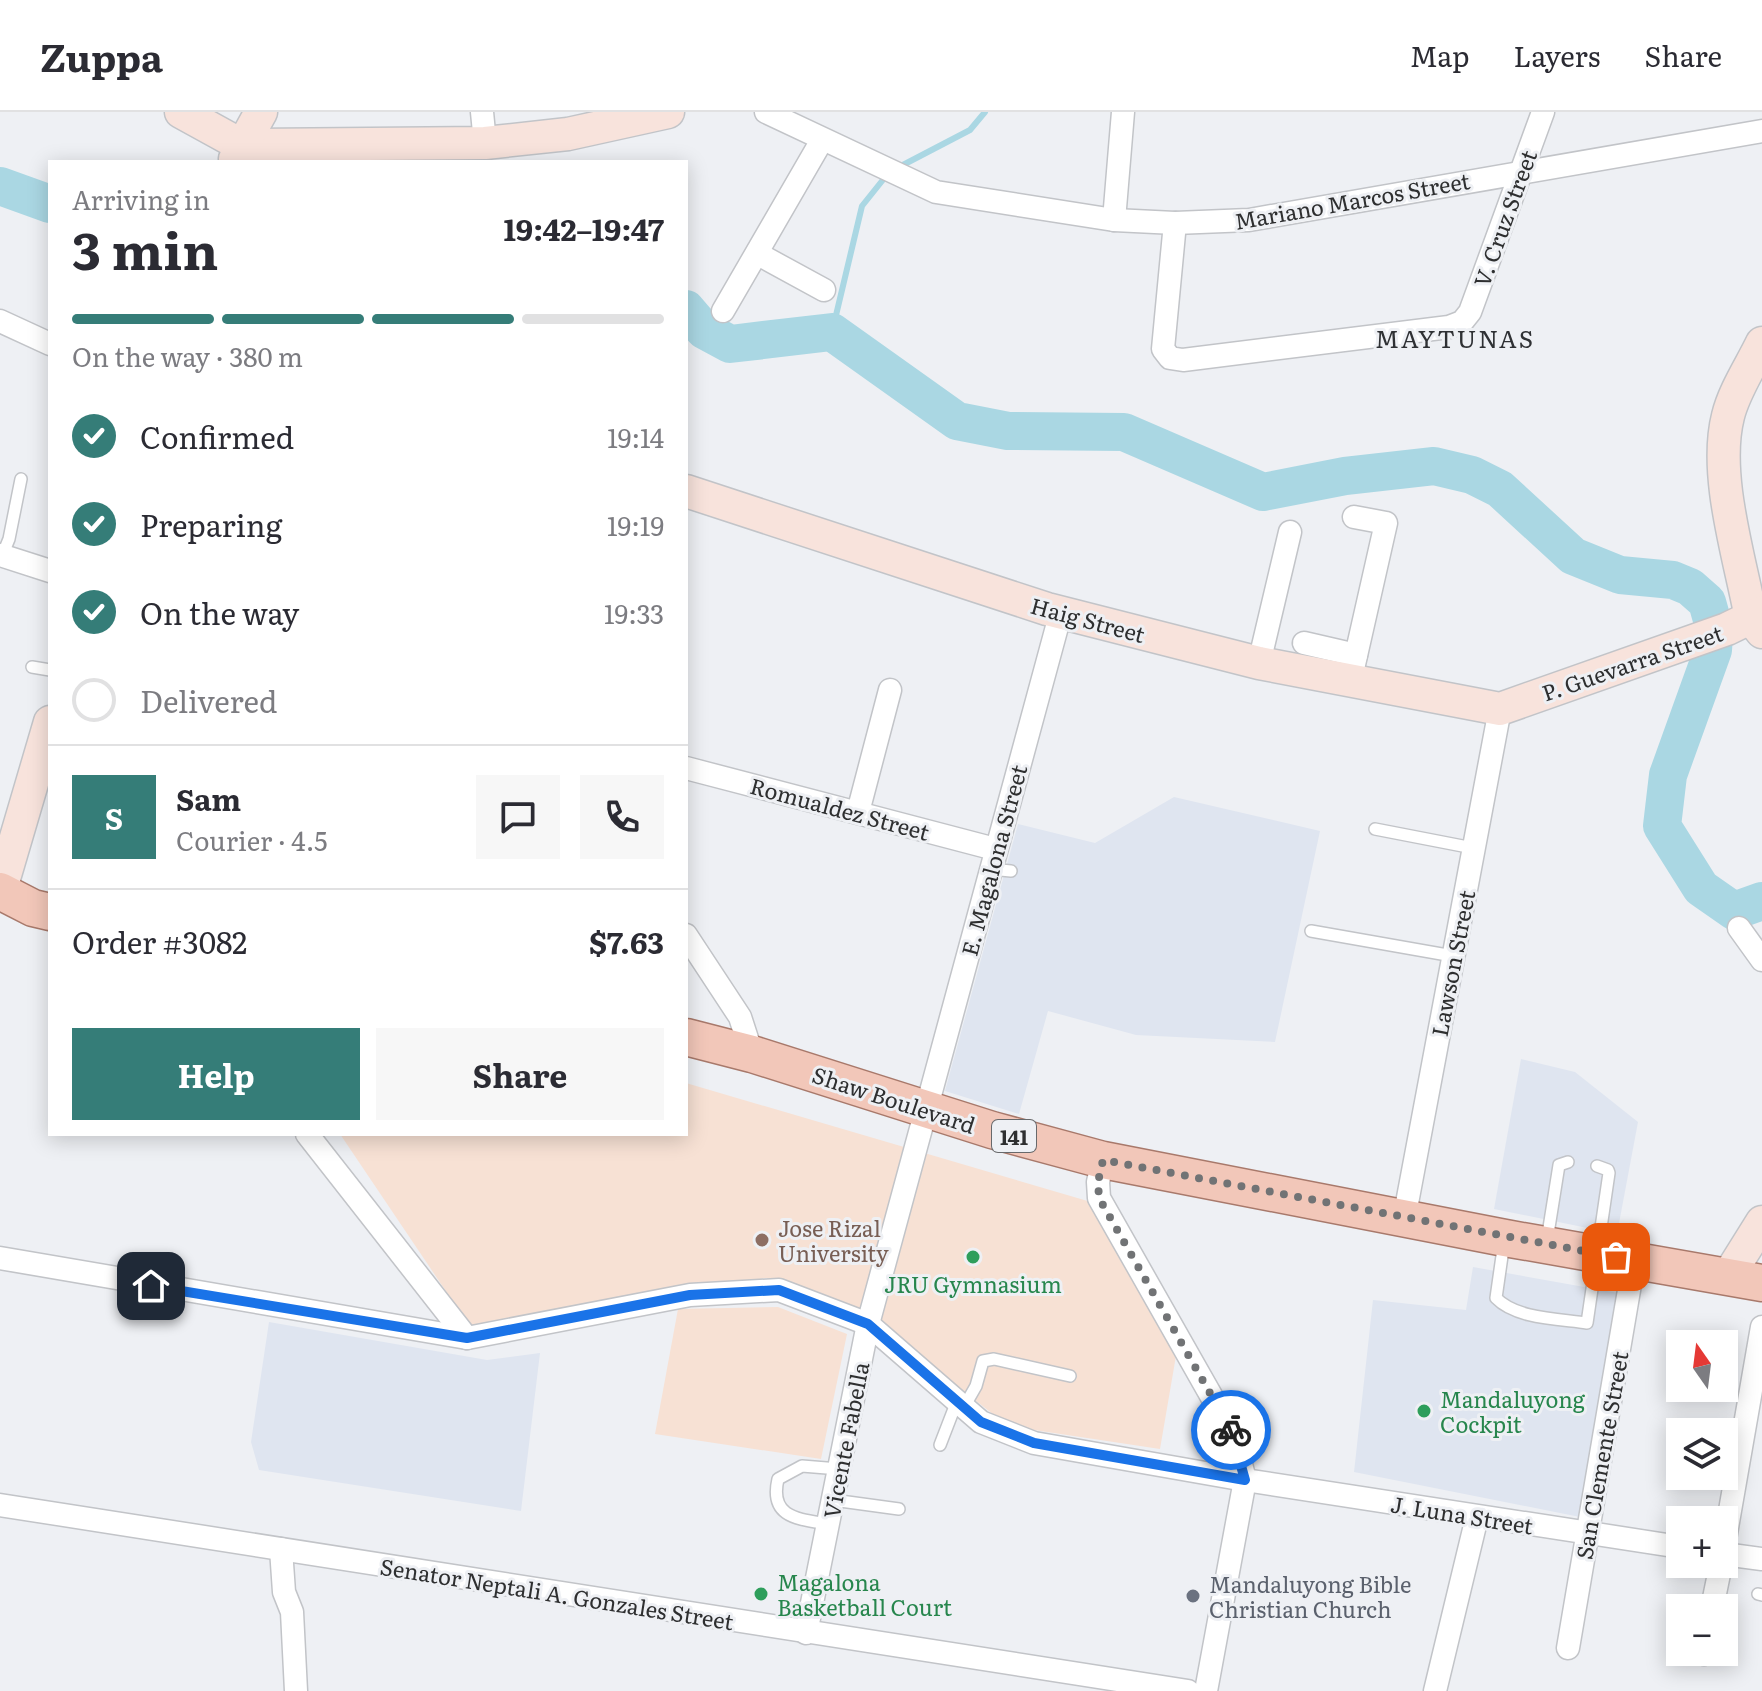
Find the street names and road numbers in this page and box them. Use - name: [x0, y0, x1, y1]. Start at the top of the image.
- street label: V. Cruz Street: [1464, 145, 1544, 291]
- street label: Mariano Marcos Street: [1232, 163, 1472, 237]
- street label: Haig Street: [1027, 588, 1149, 650]
- street label: P. Guevarra Street: [1537, 616, 1727, 708]
- street label: E. Magalona Street: [952, 761, 1034, 959]
- street label: Romualdez Street: [747, 768, 933, 848]
- street label: Lawson Street: [1422, 887, 1482, 1039]
- street label: Shaw Boulevard: [808, 1057, 980, 1141]
- road number: 141: [992, 1120, 1036, 1152]
- street label: San Clemente Street: [1566, 1348, 1636, 1562]
- street label: Vicente Fabella: [814, 1359, 876, 1521]
- street label: J. Luna Street: [1388, 1486, 1536, 1542]
- street label: Senator Neptali A. Gonzales Street: [378, 1549, 736, 1637]

